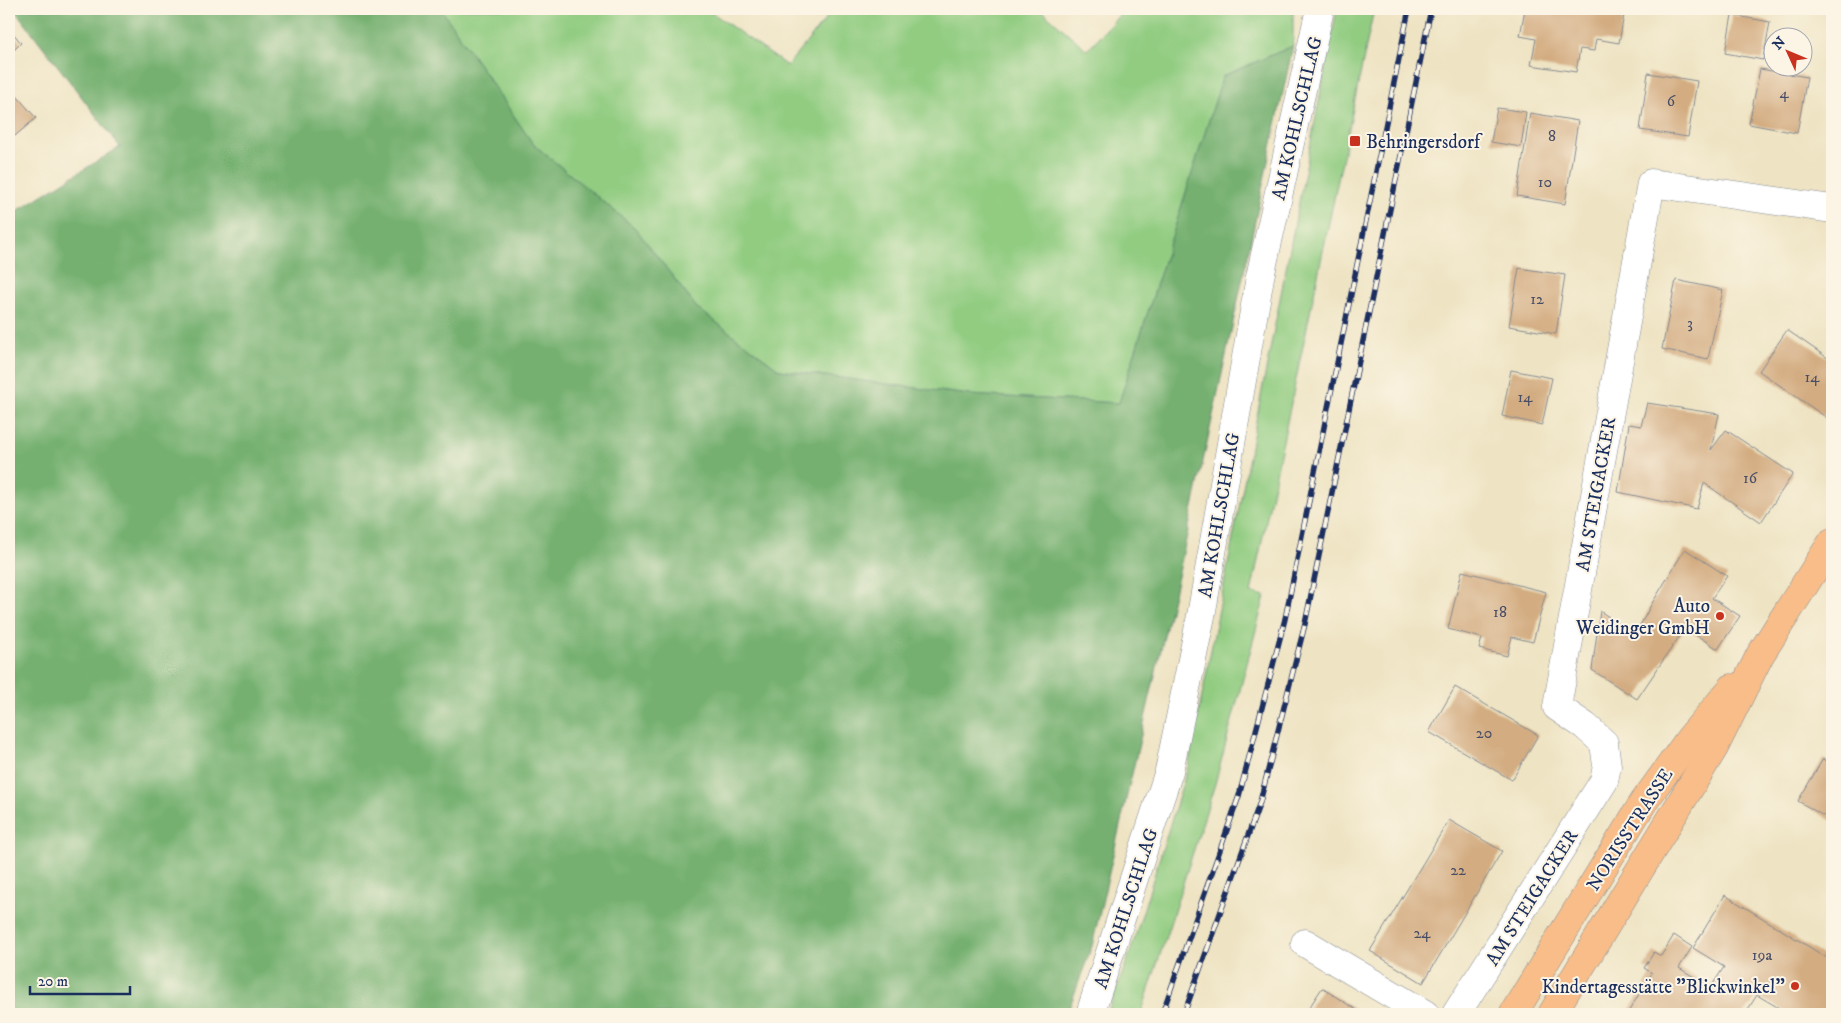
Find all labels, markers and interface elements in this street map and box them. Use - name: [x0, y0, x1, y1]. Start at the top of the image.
- north arrow: [1764, 28, 1814, 78]
- text: N: [1769, 33, 1790, 54]
- street label: AM KOHLSCHLAG: [1267, 34, 1327, 202]
- house number: 4: [1779, 83, 1789, 103]
- house number: 6: [1667, 91, 1676, 111]
- house number: 8: [1548, 126, 1556, 146]
- place label: Behringersdorf: [1366, 131, 1483, 154]
- marker: Behringersdorf: [1348, 134, 1362, 148]
- house number: 10: [1538, 172, 1552, 192]
- house number: 12: [1530, 289, 1544, 309]
- house number: 3: [1687, 313, 1693, 333]
- house number: 14: [1804, 367, 1820, 387]
- house number: 14: [1517, 387, 1533, 407]
- street label: AM STEIGACKER: [1572, 415, 1621, 573]
- street label: AM KOHLSCHLAG: [1194, 431, 1245, 600]
- house number: 16: [1743, 468, 1758, 488]
- place label: Auto Weidinger GmbH: [1575, 595, 1710, 640]
- house number: 18: [1493, 602, 1507, 622]
- marker: Auto Weidinger GmbH: [1714, 610, 1726, 622]
- house number: 20: [1476, 723, 1492, 743]
- street label: NORISSTRASSE: [1582, 764, 1678, 895]
- street label: AM KOHLSCHLAG: [1090, 825, 1163, 991]
- street label: AM STEIGACKER: [1481, 825, 1584, 970]
- house number: 22: [1450, 860, 1466, 880]
- house number: 24: [1413, 923, 1431, 943]
- house number: 19a: [1752, 945, 1773, 965]
- scale bar: [30, 963, 130, 995]
- text: 20 m: [38, 972, 68, 991]
- place label: Kindertagesstätte "Blickwinkel": [1541, 976, 1785, 999]
- marker: Kindertagesstätte "Blickwinkel": [1789, 980, 1801, 992]

